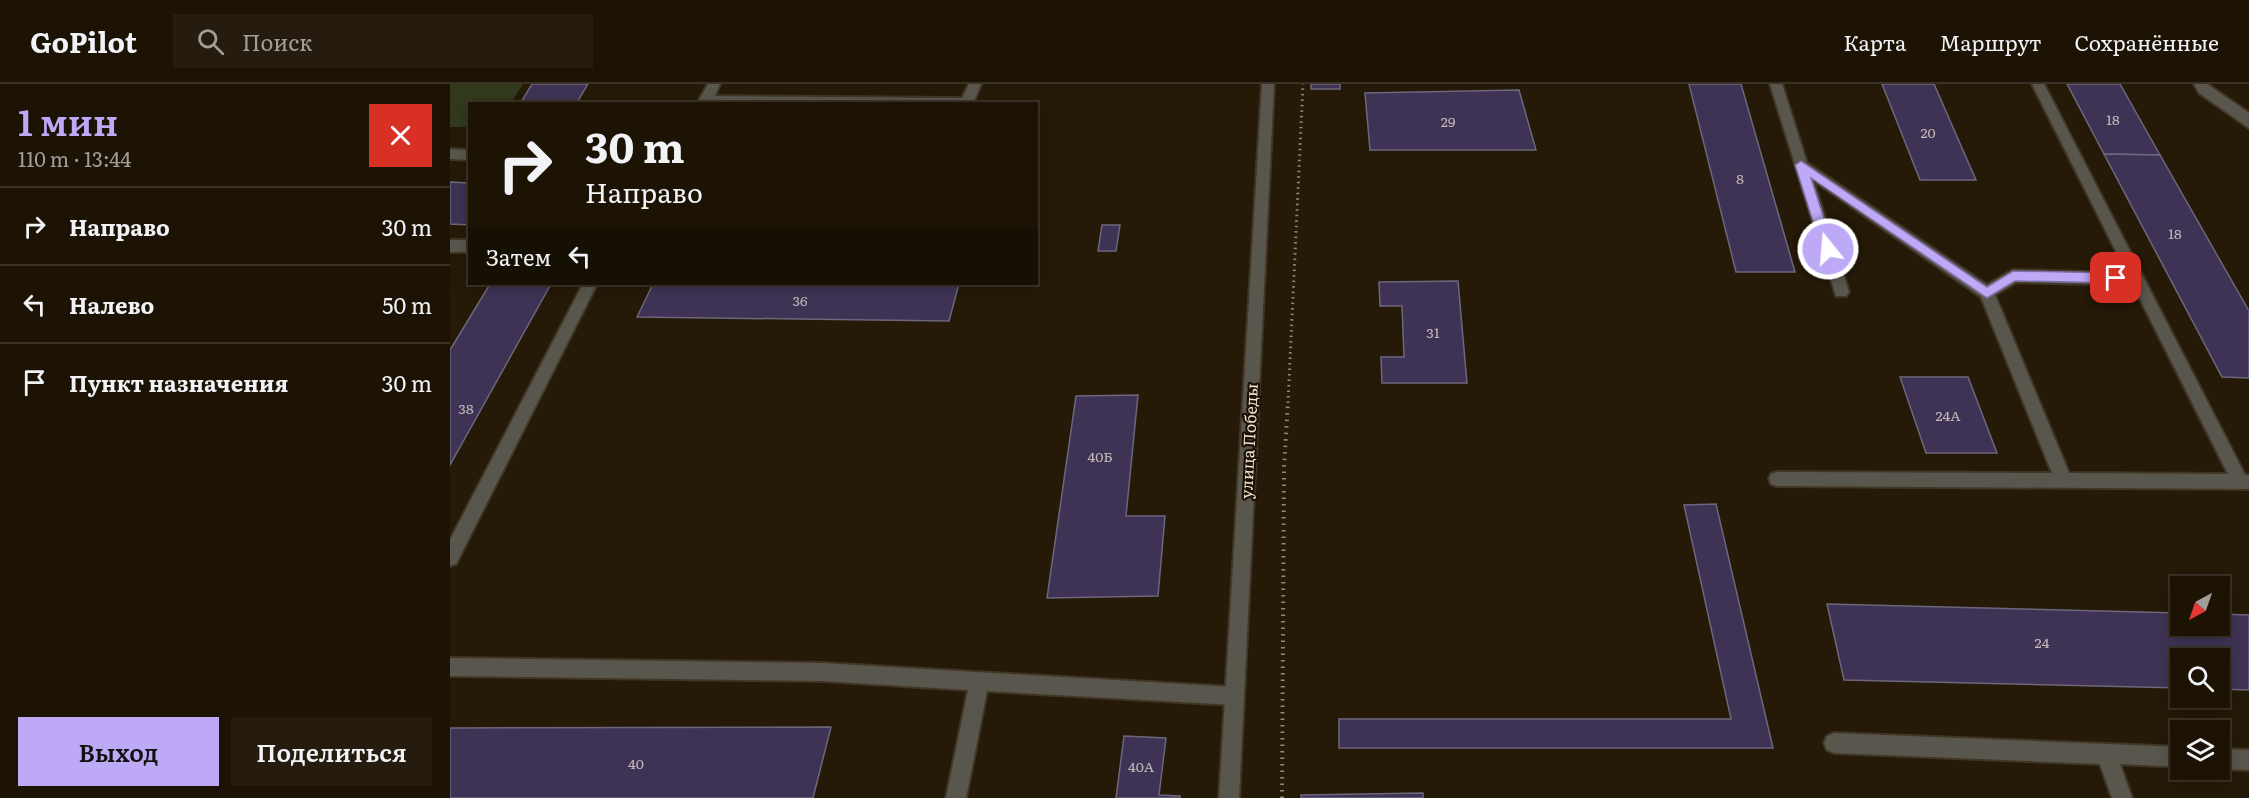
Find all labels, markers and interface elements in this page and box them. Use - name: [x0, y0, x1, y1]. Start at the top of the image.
- search box: [173, 14, 593, 68]
- text: GoPilot: [30, 20, 137, 62]
- icon: search: [194, 25, 227, 58]
- text: Поиск: [242, 25, 312, 58]
- text: Карта: [1843, 26, 1906, 57]
- text: Маршрут: [1939, 26, 2041, 57]
- text: Сохранённые: [2074, 26, 2219, 57]
- text: 1 мин: [18, 94, 118, 147]
- button: close: [369, 104, 432, 167]
- house number: 18: [2106, 109, 2120, 129]
- house number: 29: [1441, 111, 1455, 131]
- text: 30 m: [585, 114, 685, 176]
- house number: 20: [1920, 122, 1936, 142]
- icon: right: [486, 126, 564, 204]
- text: 110 m · 13:44: [18, 143, 131, 173]
- house number: 8: [1736, 168, 1744, 188]
- text: Направо: [585, 171, 703, 211]
- icon: right: [18, 210, 51, 243]
- text: Направо: [69, 210, 170, 243]
- text: 30 m: [382, 210, 432, 243]
- position arrow: [1796, 217, 1860, 281]
- house number: 18: [2168, 223, 2182, 243]
- text: Затем: [486, 240, 551, 273]
- icon: left: [563, 240, 596, 273]
- pin: [2090, 252, 2141, 303]
- icon: arrive: [2099, 261, 2132, 294]
- icon: left: [18, 288, 51, 321]
- text: Налево: [69, 288, 154, 321]
- text: 50 m: [382, 288, 432, 321]
- house number: 36: [792, 290, 808, 310]
- house number: 31: [1426, 322, 1440, 342]
- icon: arrive: [18, 366, 51, 399]
- text: Пункт назначения: [69, 366, 288, 399]
- text: 30 m: [382, 366, 432, 399]
- street label: улица Победы: [1233, 383, 1263, 499]
- house number: 38: [458, 398, 474, 418]
- house number: 24А: [1935, 405, 1961, 425]
- house number: 40Б: [1087, 446, 1113, 466]
- north arrow: [2170, 576, 2230, 636]
- map controls: [2170, 576, 2230, 780]
- house number: 24: [2035, 632, 2050, 652]
- button: search: [2170, 648, 2230, 708]
- button: Выход: [18, 717, 219, 786]
- button: Поделиться: [231, 717, 432, 786]
- button: layers: [2170, 720, 2230, 780]
- house number: 40: [628, 753, 644, 773]
- house number: 40А: [1128, 756, 1155, 776]

